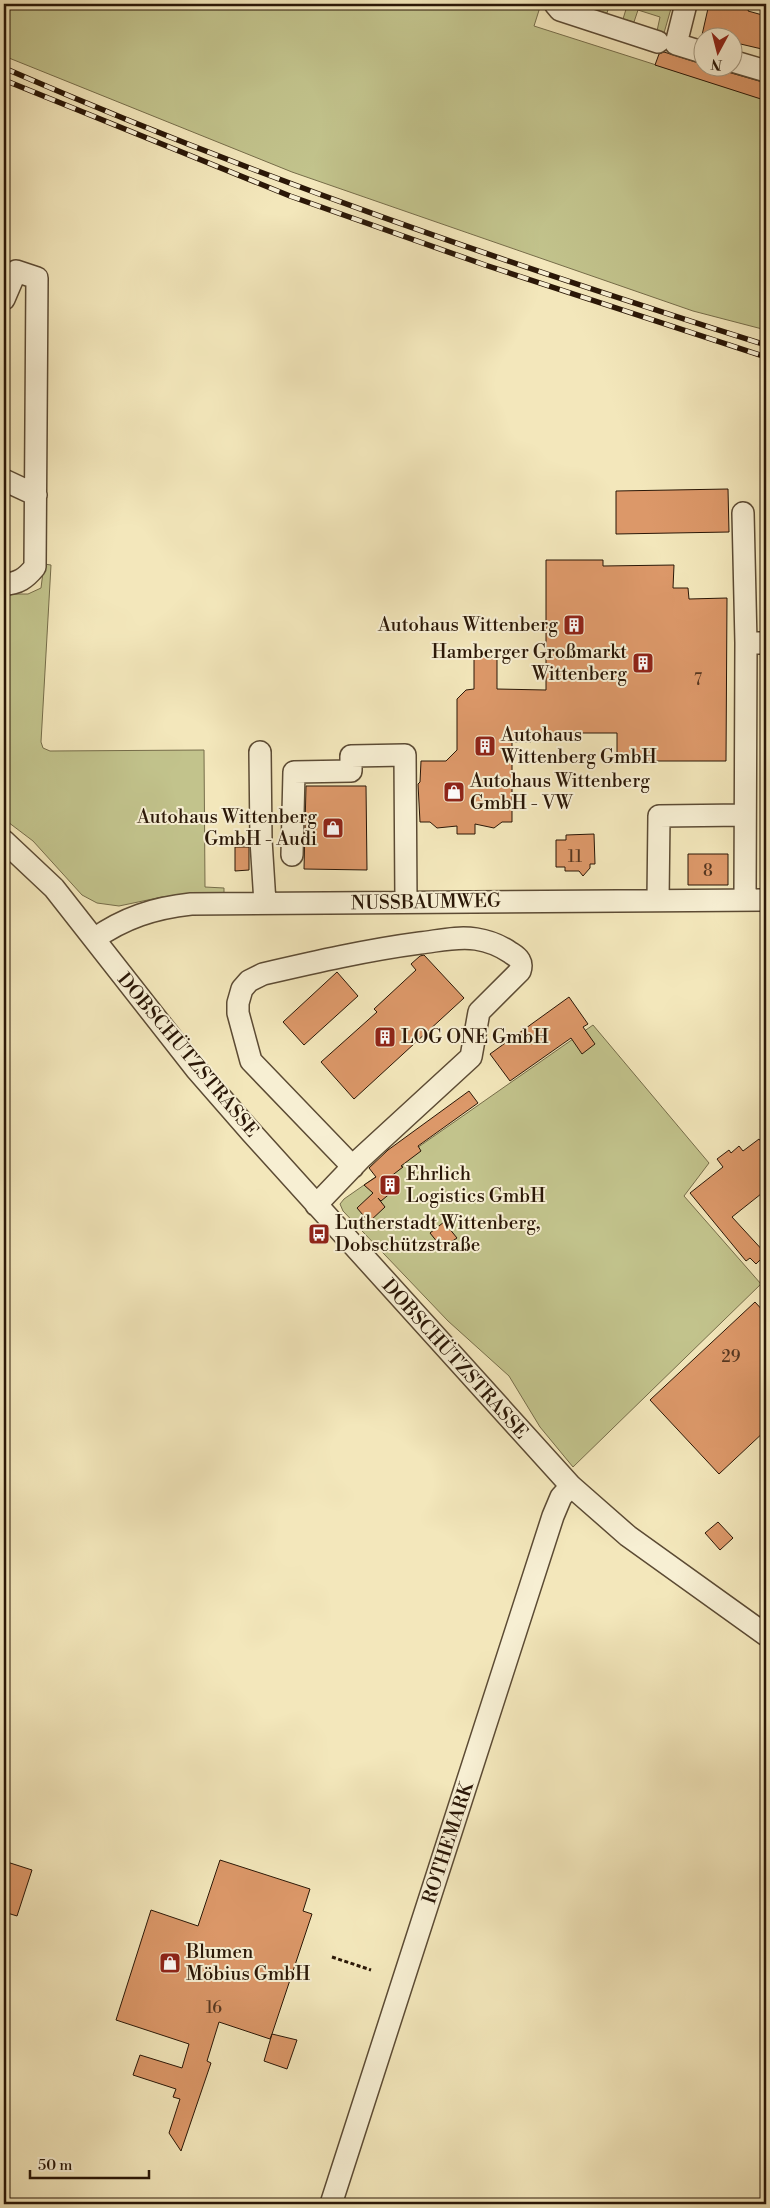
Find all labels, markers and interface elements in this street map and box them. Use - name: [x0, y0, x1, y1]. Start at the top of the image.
- north arrow: [692, 28, 742, 78]
- text: N: [710, 54, 723, 74]
- place label: Autohaus Wittenberg: [377, 613, 558, 637]
- building icon: Autohaus Wittenberg: [562, 613, 586, 637]
- place label: Hamberger Großmarkt Wittenberg: [432, 640, 627, 686]
- building icon: Hamberger Großmarkt Wittenberg: [631, 651, 655, 675]
- house number: 7: [694, 670, 702, 690]
- place label: Autohaus Wittenberg GmbH: [500, 723, 657, 769]
- building icon: Autohaus Wittenberg GmbH: [473, 734, 497, 758]
- place label: Autohaus Wittenberg GmbH - VW: [469, 769, 650, 815]
- shop icon: Autohaus Wittenberg GmbH - VW: [442, 780, 466, 804]
- place label: Autohaus Wittenberg GmbH - Audi: [136, 805, 317, 851]
- shop icon: Autohaus Wittenberg GmbH - Audi: [321, 816, 345, 840]
- house number: 11: [568, 847, 582, 867]
- house number: 8: [703, 861, 713, 881]
- street label: NUSSBAUMWEG: [351, 889, 501, 915]
- street label: DOBSCHÜTZSTRASSE: [112, 967, 265, 1142]
- building icon: LOG ONE GmbH: [373, 1025, 397, 1049]
- place label: LOG ONE GmbH: [401, 1025, 549, 1049]
- place label: Ehrlich Logistics GmbH: [406, 1162, 545, 1208]
- building icon: Ehrlich Logistics GmbH: [378, 1173, 402, 1197]
- place label: Lutherstadt Wittenberg, Dobschützstraße: [335, 1211, 541, 1257]
- bus stop icon: Lutherstadt Wittenberg, Dobschützstraße: [307, 1222, 331, 1246]
- street label: DOBSCHÜTZSTRASSE: [377, 1273, 534, 1444]
- house number: 29: [722, 1347, 741, 1367]
- street label: ROTHEMARK: [417, 1778, 479, 1907]
- place label: Blumen Möbius GmbH: [185, 1940, 310, 1986]
- shop icon: Blumen Möbius GmbH: [158, 1951, 182, 1975]
- house number: 16: [206, 1998, 222, 2018]
- scale bar: [30, 2148, 149, 2180]
- text: 50 m: [38, 2156, 72, 2175]

